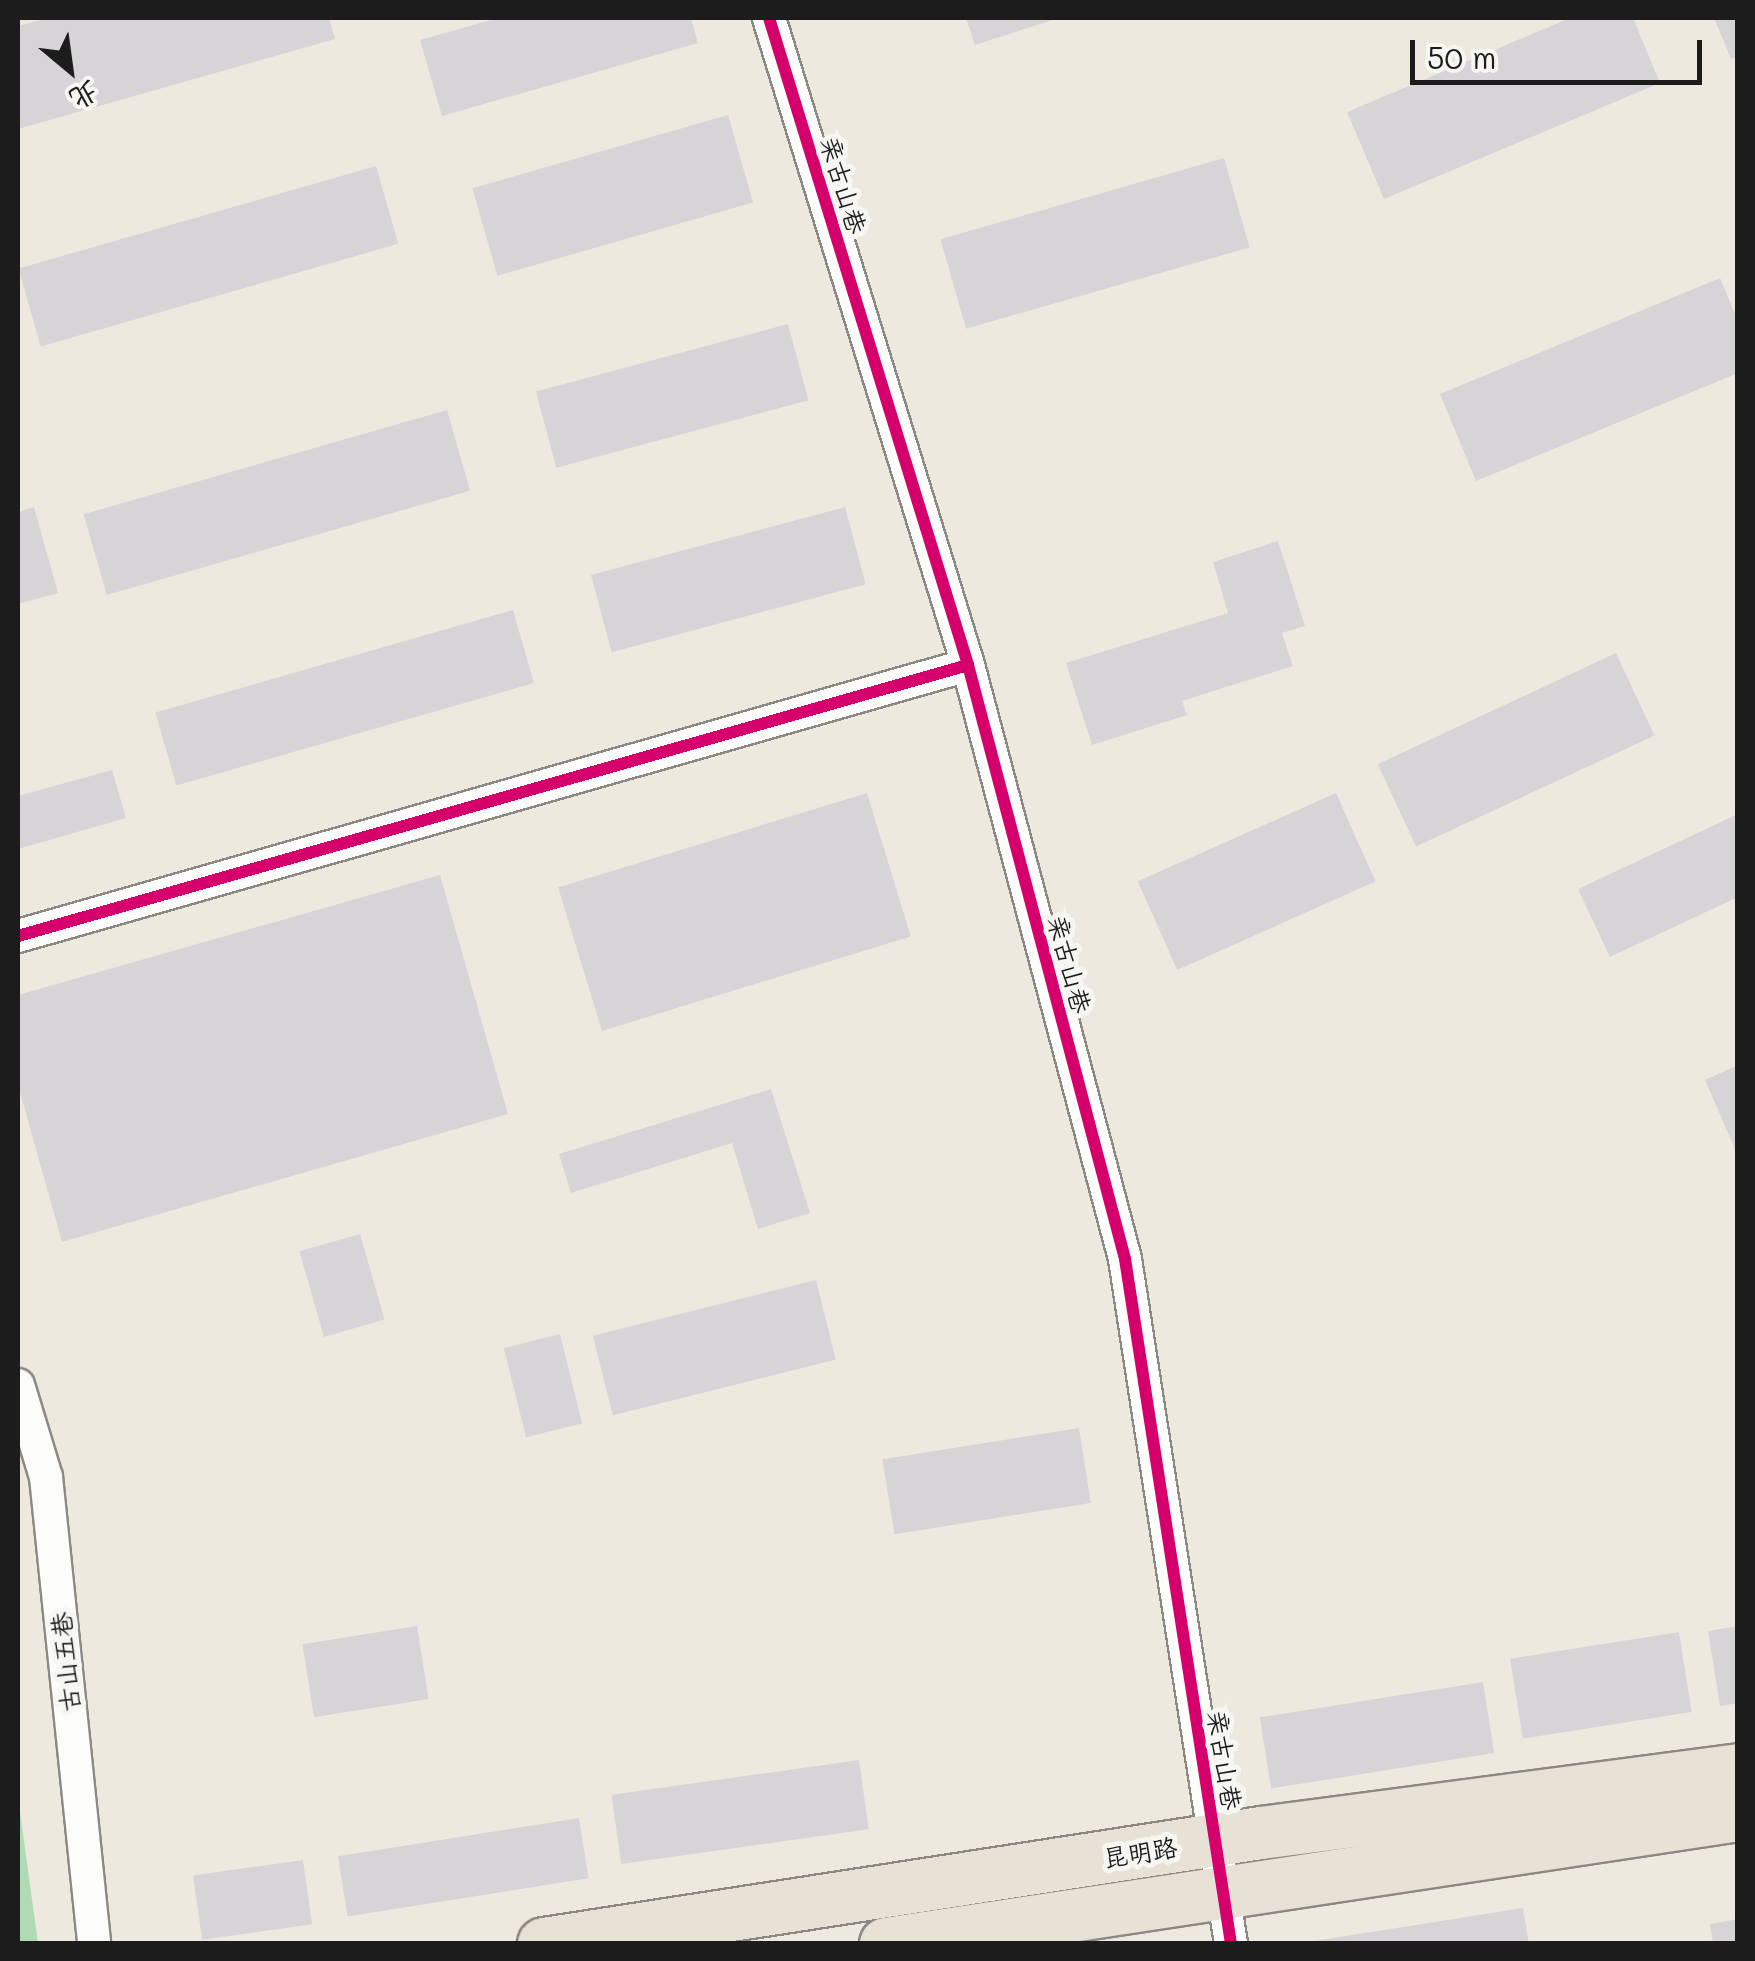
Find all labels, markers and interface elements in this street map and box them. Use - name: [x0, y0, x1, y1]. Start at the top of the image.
- north arrow: [20, 20, 120, 120]
- scale bar: [1415, 20, 1708, 82]
- text: 50 m: [1427, 37, 1497, 77]
- text: 北: [64, 74, 106, 119]
- street label: 亲古山巷: [815, 133, 873, 237]
- street label: 亲古山巷: [1043, 912, 1097, 1016]
- street label: 古山五巷: [45, 1611, 85, 1713]
- street label: 亲古山巷: [1202, 1708, 1248, 1812]
- street label: 昆明路: [1101, 1831, 1179, 1873]

